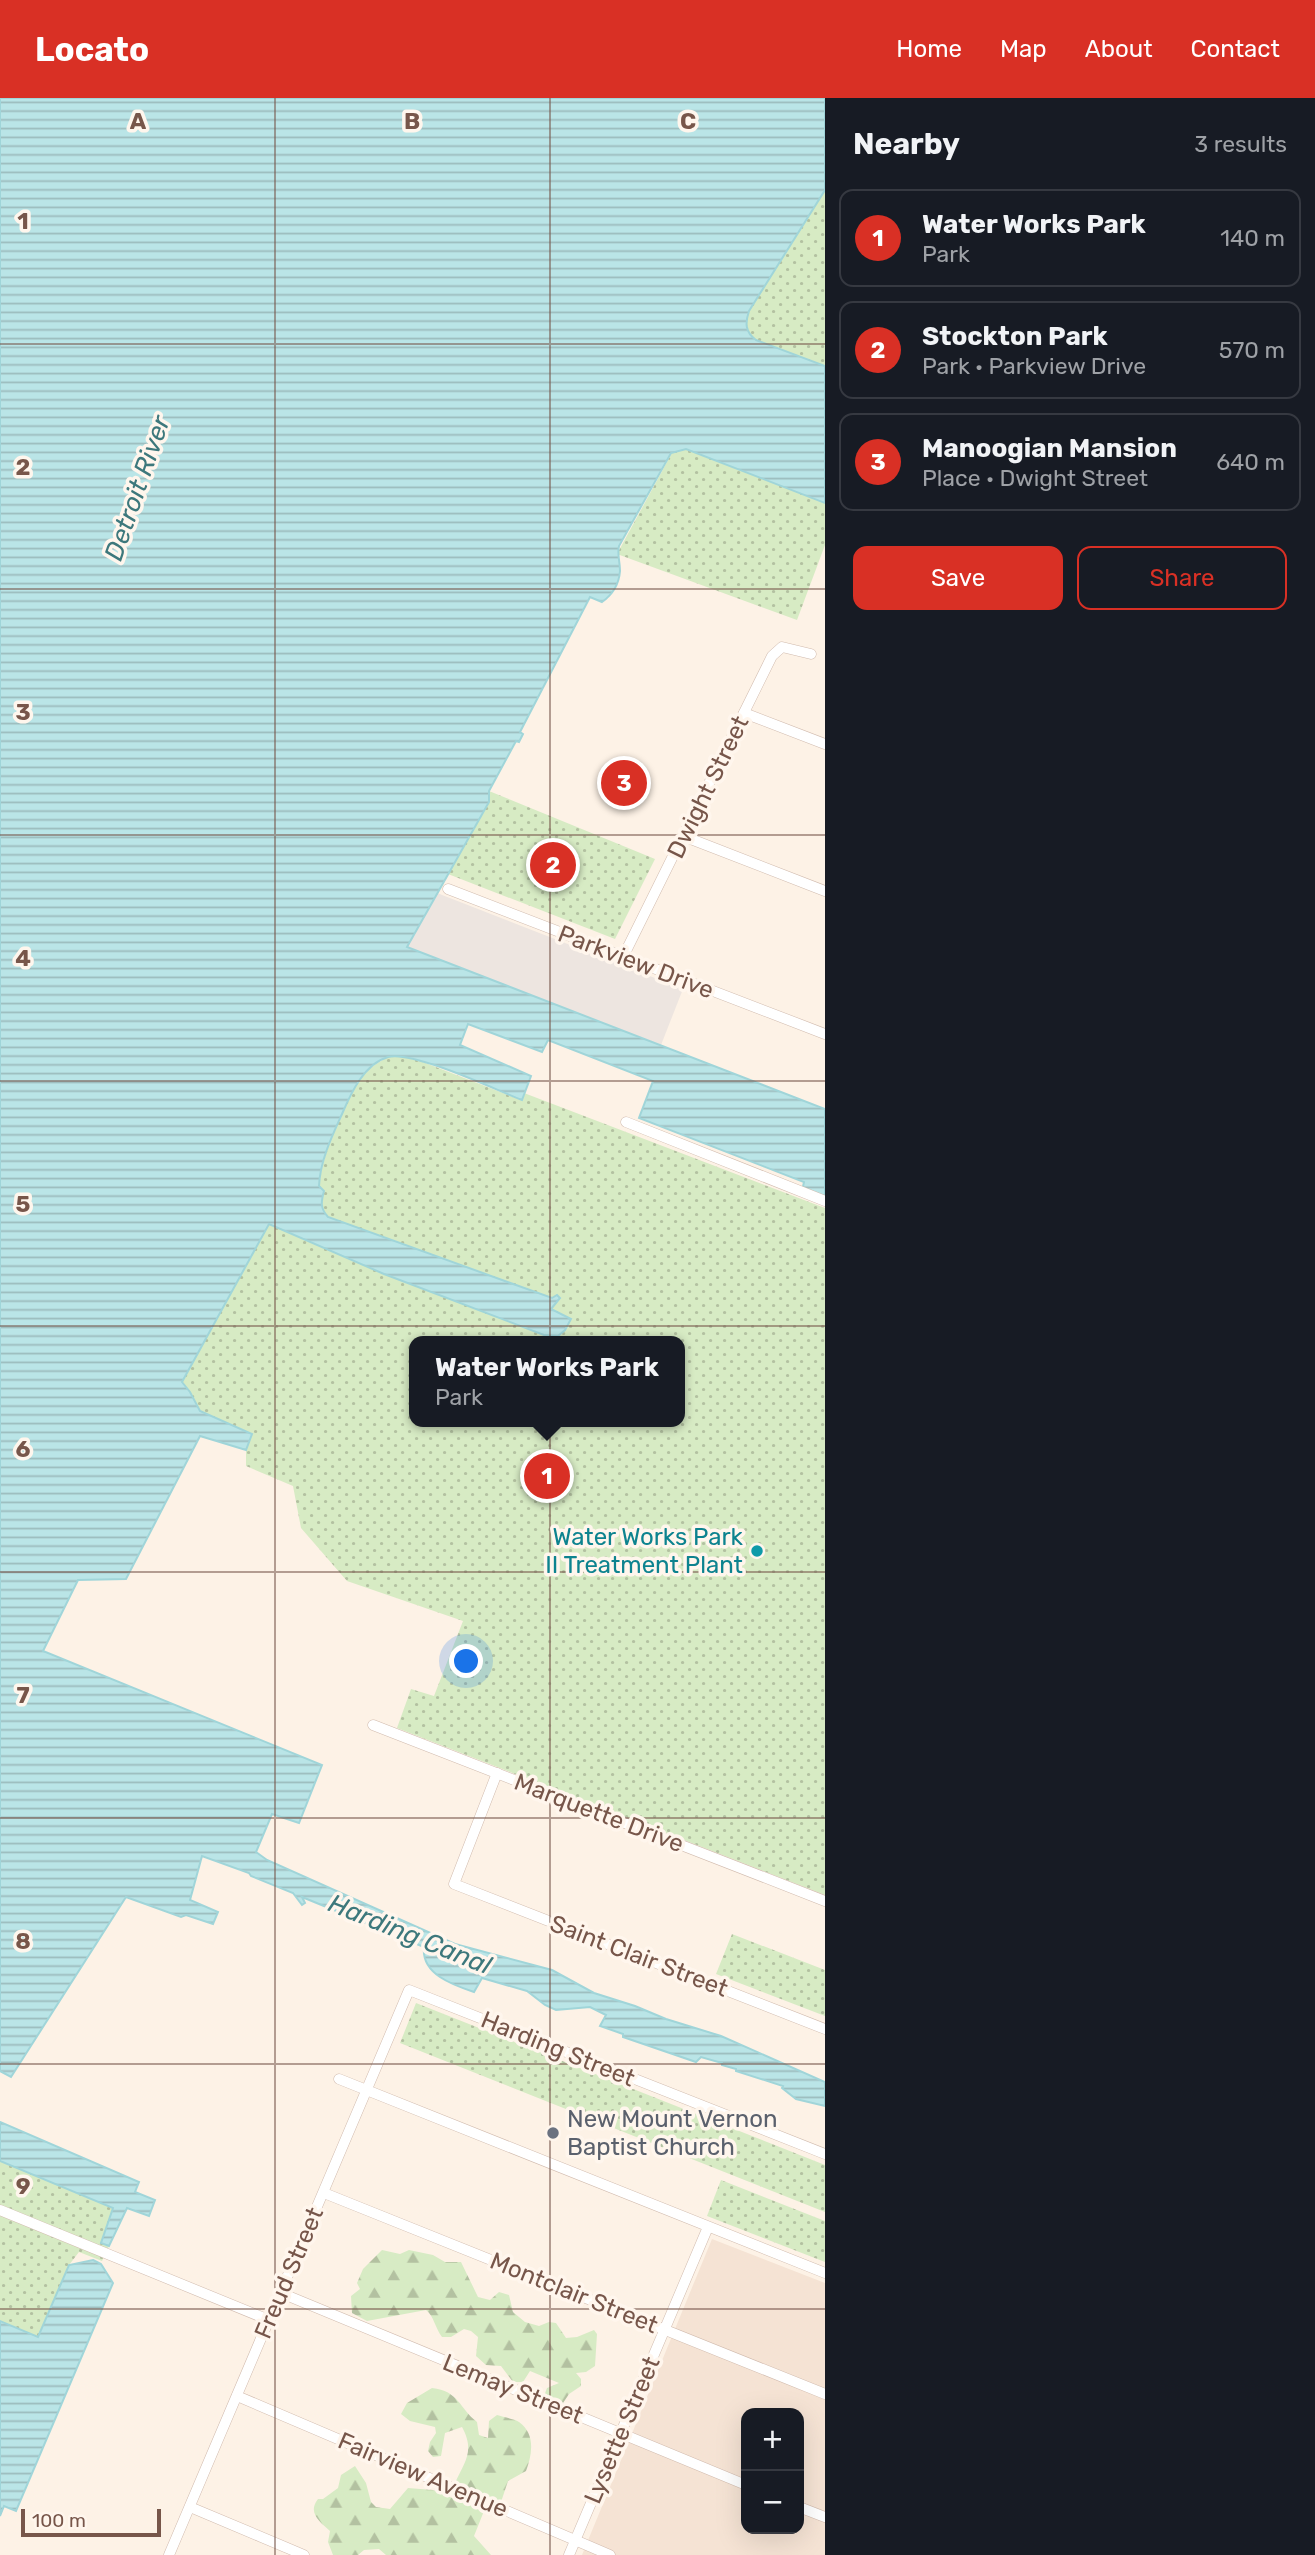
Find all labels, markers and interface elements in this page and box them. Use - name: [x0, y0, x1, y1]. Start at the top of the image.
- text: Locato: [35, 30, 149, 69]
- text: Home: [896, 35, 962, 63]
- text: Map: [1000, 35, 1047, 63]
- text: About: [1085, 35, 1153, 63]
- text: Contact: [1191, 35, 1280, 63]
- text: A: [130, 107, 147, 135]
- text: B: [404, 107, 420, 135]
- text: C: [680, 107, 696, 135]
- text: Nearby: [853, 126, 960, 162]
- text: 3 results: [1194, 130, 1287, 158]
- text: 1: [17, 207, 29, 235]
- text: Water Works Park: [922, 209, 1146, 240]
- text: 1: [872, 224, 884, 252]
- text: 140 m: [1220, 224, 1285, 252]
- text: Park: [922, 240, 970, 268]
- text: Stockton Park: [922, 321, 1108, 352]
- text: 2: [871, 336, 885, 364]
- text: 570 m: [1219, 336, 1285, 364]
- text: Park · Parkview Drive: [922, 352, 1146, 380]
- water label: Detroit River: [98, 411, 177, 565]
- text: Manoogian Mansion: [922, 433, 1177, 464]
- text: 3: [870, 448, 886, 476]
- text: 640 m: [1216, 448, 1285, 476]
- text: 2: [16, 453, 30, 481]
- text: Place · Dwight Street: [922, 464, 1148, 492]
- button: Save: [853, 546, 1063, 610]
- button: Share: [1077, 546, 1287, 610]
- text: 3: [15, 698, 31, 726]
- street label: Dwight Street: [661, 711, 755, 863]
- pin: 3: [601, 757, 647, 809]
- pin: 2: [530, 839, 576, 891]
- street label: Parkview Drive: [554, 919, 718, 1005]
- text: 4: [15, 944, 31, 972]
- text: 5: [16, 1190, 31, 1218]
- popup: [409, 1336, 685, 1427]
- text: Water Works Park: [435, 1352, 659, 1383]
- text: Park: [435, 1383, 483, 1411]
- text: 6: [16, 1435, 31, 1463]
- pin: 1: [524, 1450, 570, 1502]
- place label: Water Works Park II Treatment Plant: [545, 1523, 744, 1579]
- marker: Water Works Park II Treatment Plant: [749, 1543, 765, 1559]
- your location: [449, 1644, 483, 1678]
- text: 7: [16, 1681, 30, 1709]
- street label: Marquette Drive: [510, 1768, 688, 1858]
- water label: Harding Canal: [324, 1888, 496, 1981]
- street label: Saint Clair Street: [546, 1909, 732, 2003]
- text: 8: [15, 1927, 31, 1955]
- street label: Harding Street: [477, 2005, 639, 2093]
- place label: New Mount Vernon Baptist Church: [567, 2105, 778, 2161]
- marker: New Mount Vernon Baptist Church: [545, 2125, 561, 2141]
- text: 9: [16, 2172, 30, 2200]
- street label: Freud Street: [249, 2203, 329, 2343]
- street label: Montclair Street: [486, 2247, 662, 2339]
- street label: Lemay Street: [439, 2348, 587, 2430]
- street label: Lysette Street: [578, 2352, 666, 2508]
- map controls: [741, 2408, 804, 2534]
- button: +: [741, 2408, 804, 2471]
- street label: Fairview Avenue: [334, 2427, 512, 2523]
- button: −: [741, 2471, 804, 2534]
- scale bar: [21, 2506, 161, 2538]
- text: 100 m: [32, 2509, 86, 2532]

